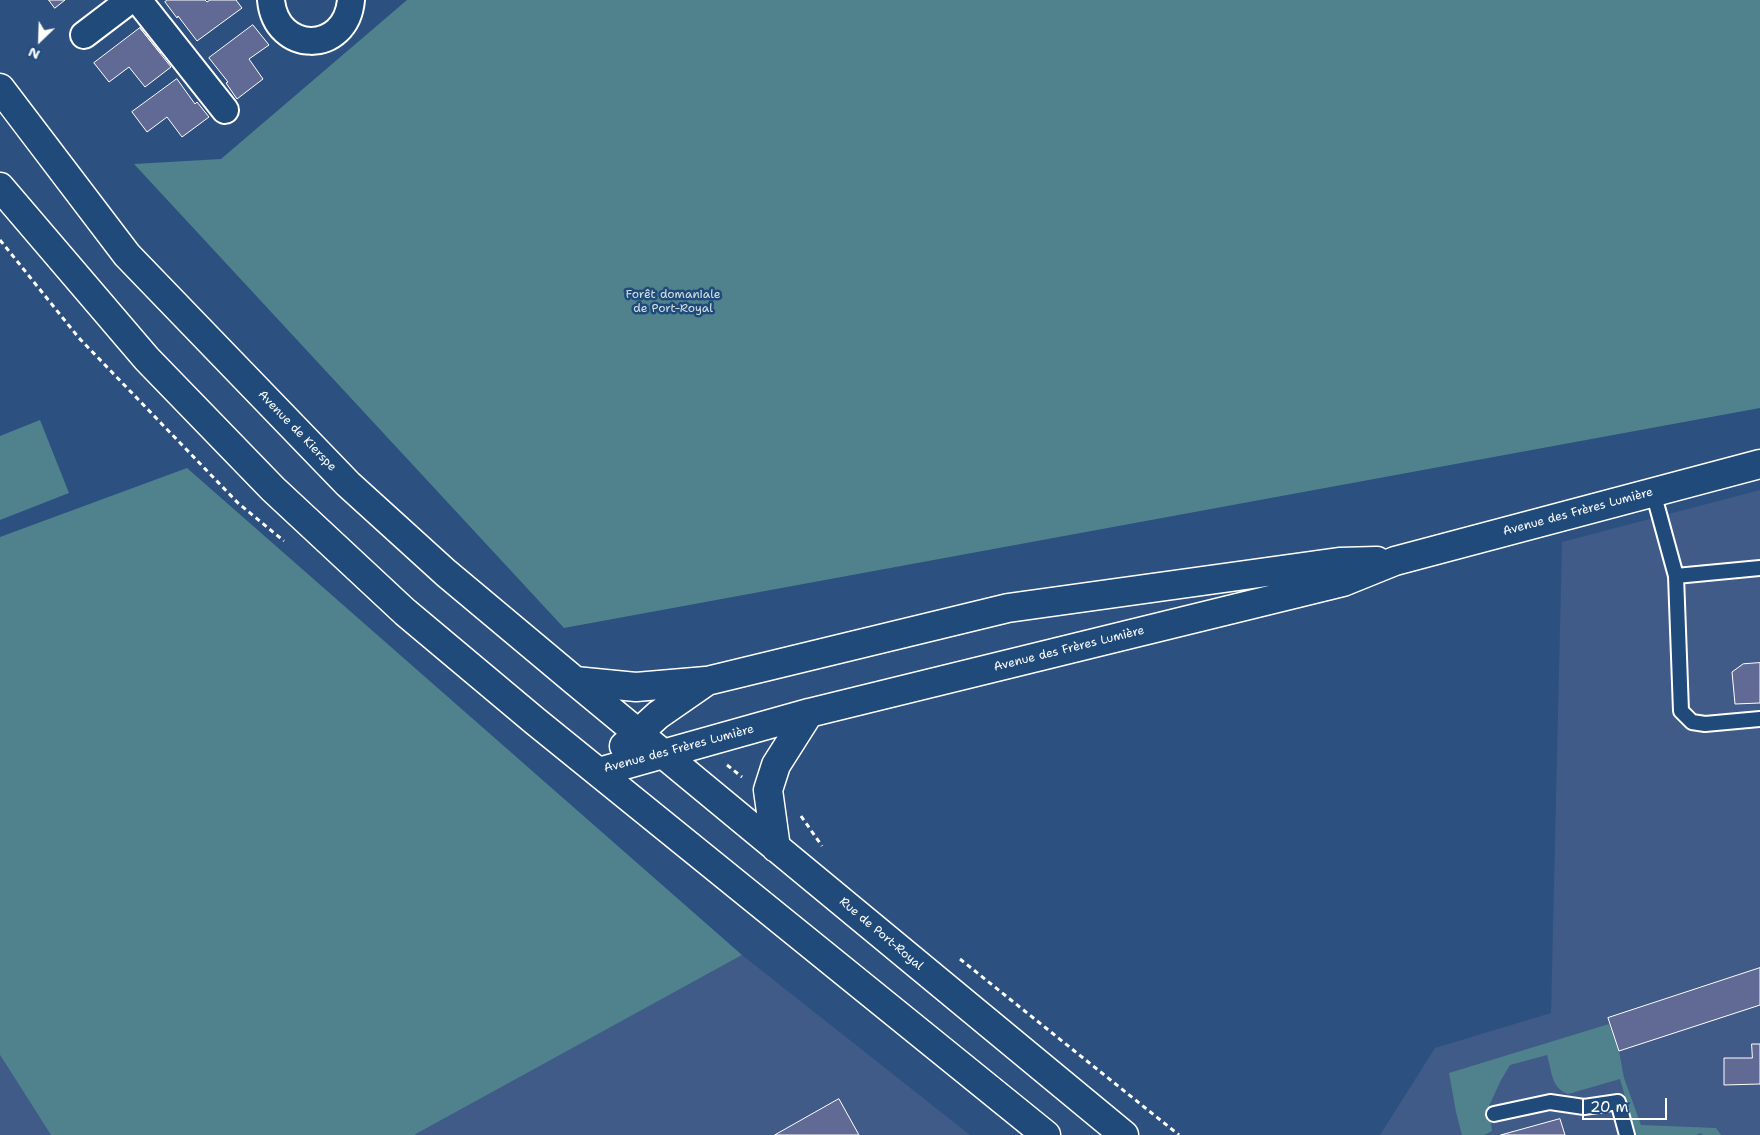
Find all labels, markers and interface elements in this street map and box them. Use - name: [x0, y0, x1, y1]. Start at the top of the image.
- north arrow: [15, 15, 65, 65]
- text: N: [25, 43, 43, 64]
- park label: Forêt domaniale de Port-Royal: [625, 288, 721, 316]
- street label: Avenue de Kierspe: [255, 388, 339, 474]
- street label: Avenue des Frères Lumière: [1501, 485, 1655, 539]
- street label: Avenue des Frères Lumière: [992, 623, 1146, 675]
- street label: Avenue des Frères Lumière: [602, 722, 756, 776]
- street label: Rue de Port-Royal: [836, 895, 926, 973]
- scale bar: [1585, 1088, 1670, 1120]
- text: 20 m: [1590, 1097, 1629, 1117]

